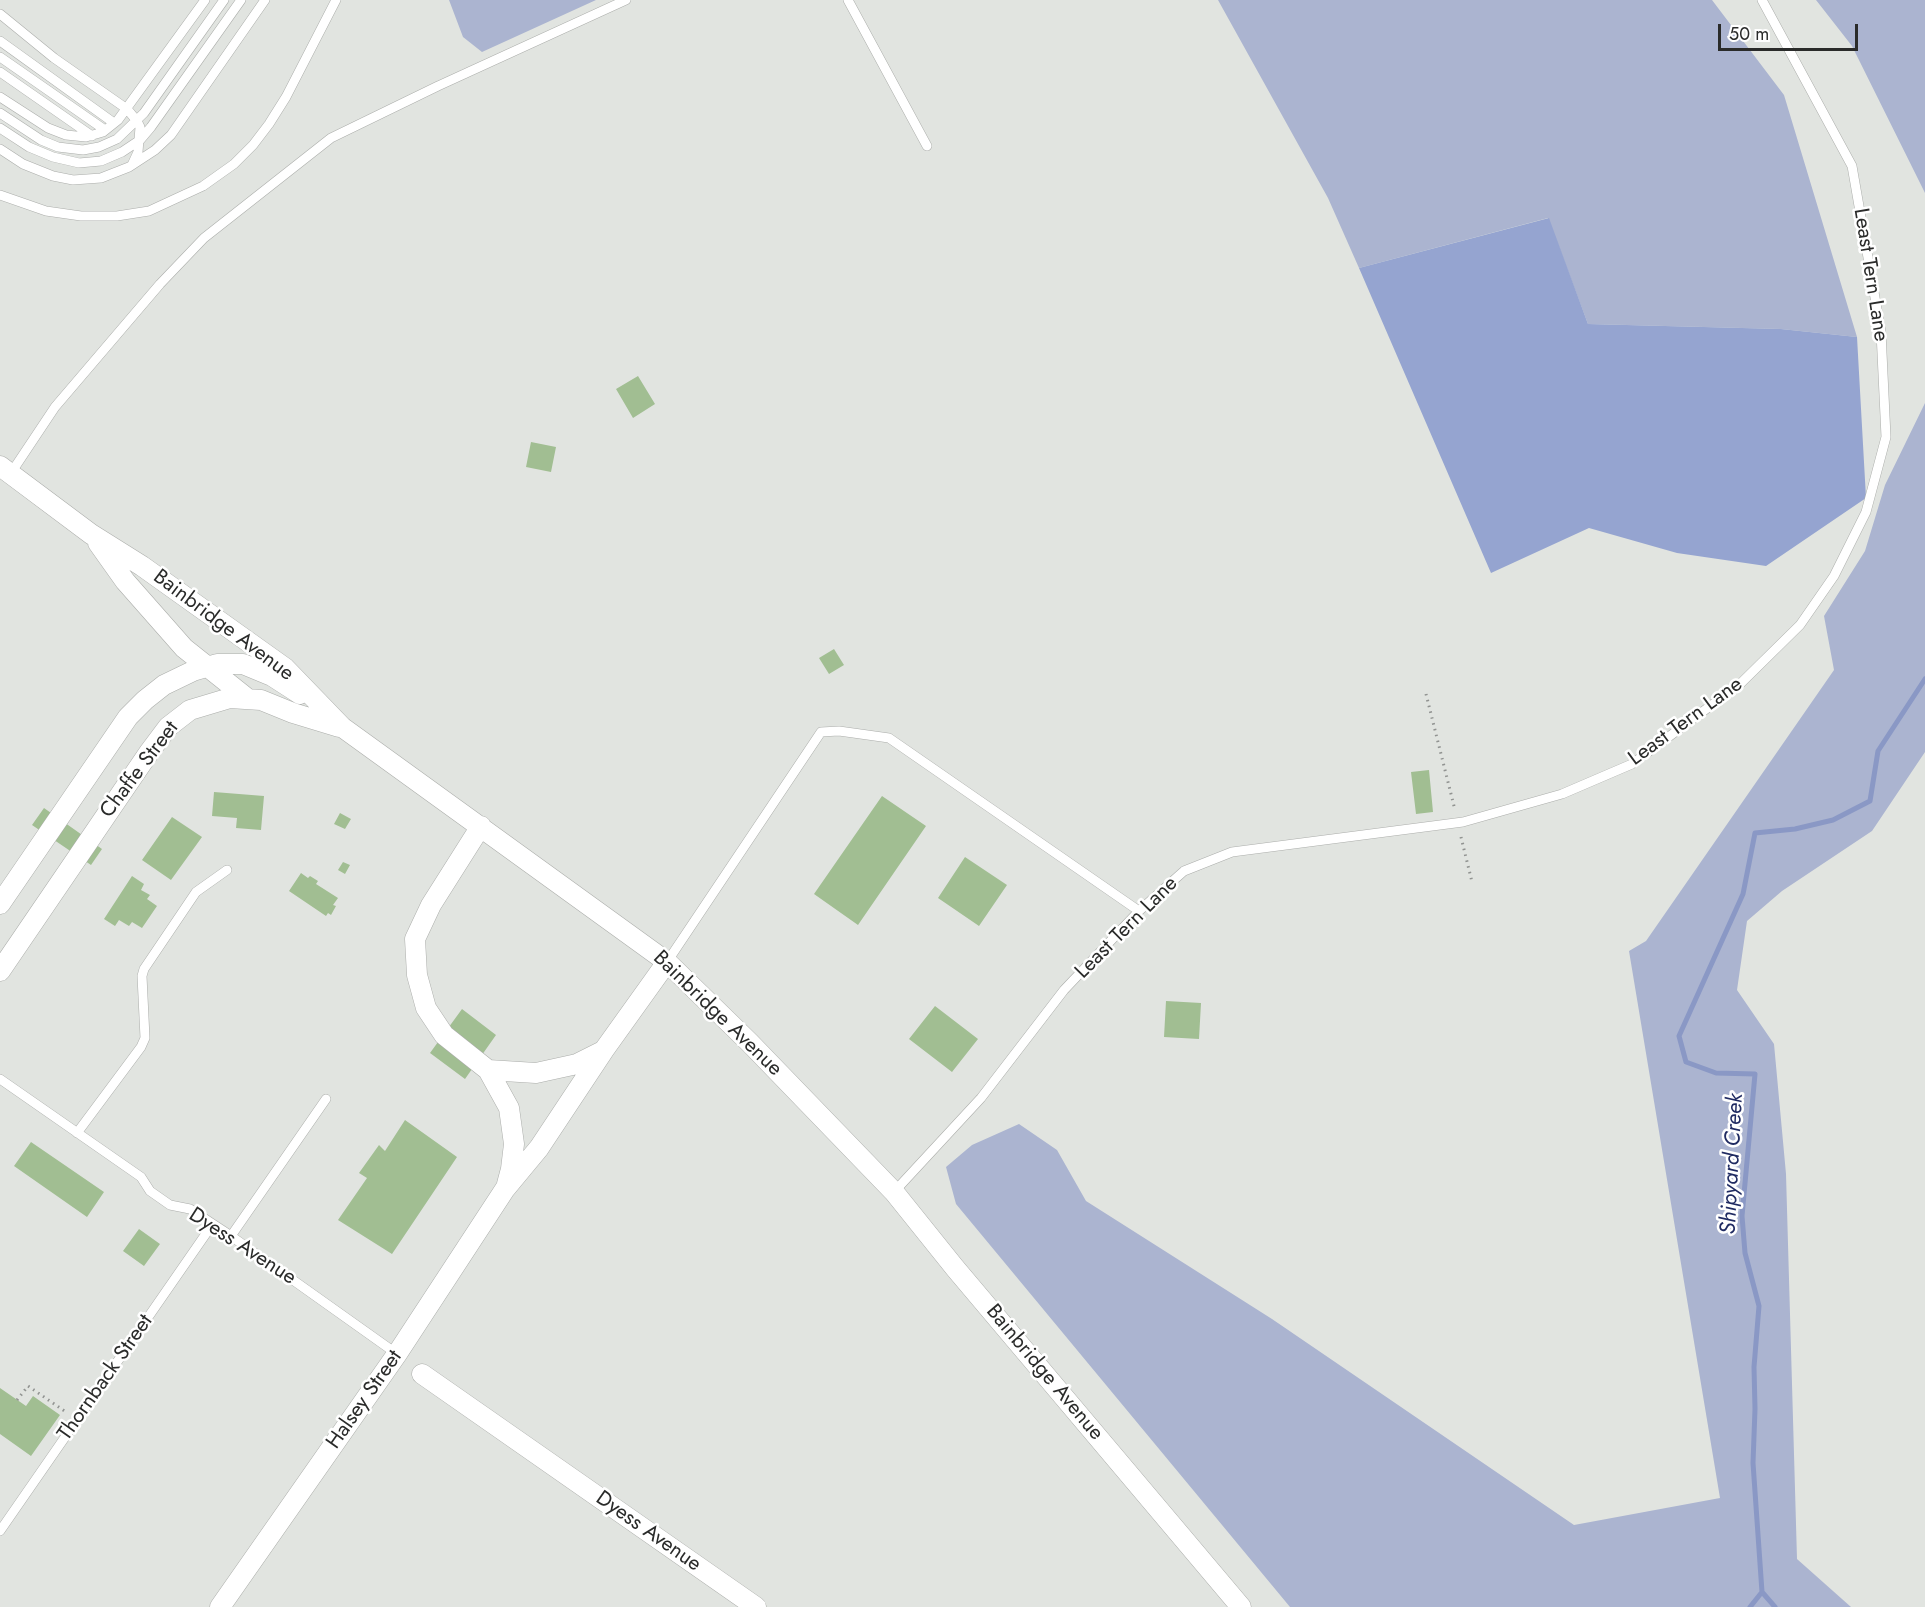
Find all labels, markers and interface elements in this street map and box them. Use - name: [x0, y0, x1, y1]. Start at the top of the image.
- scale bar: [1721, 12, 1860, 50]
- text: 50 m: [1729, 21, 1769, 47]
- street label: Least Tern Lane: [1847, 207, 1893, 343]
- street label: Bainbridge Avenue: [148, 565, 298, 687]
- street label: Least Tern Lane: [1624, 672, 1748, 772]
- street label: Chaffe Street: [95, 717, 185, 823]
- street label: Least Tern Lane: [1071, 872, 1183, 984]
- street label: Bainbridge Avenue: [647, 946, 787, 1082]
- water label: Shipyard Creek: [1716, 1093, 1750, 1235]
- street label: Dyess Avenue: [184, 1203, 300, 1291]
- street label: Bainbridge Avenue: [980, 1300, 1108, 1446]
- street label: Thornback Street: [53, 1310, 159, 1446]
- street label: Halsey Street: [322, 1346, 408, 1454]
- street label: Dyess Avenue: [590, 1486, 706, 1578]

